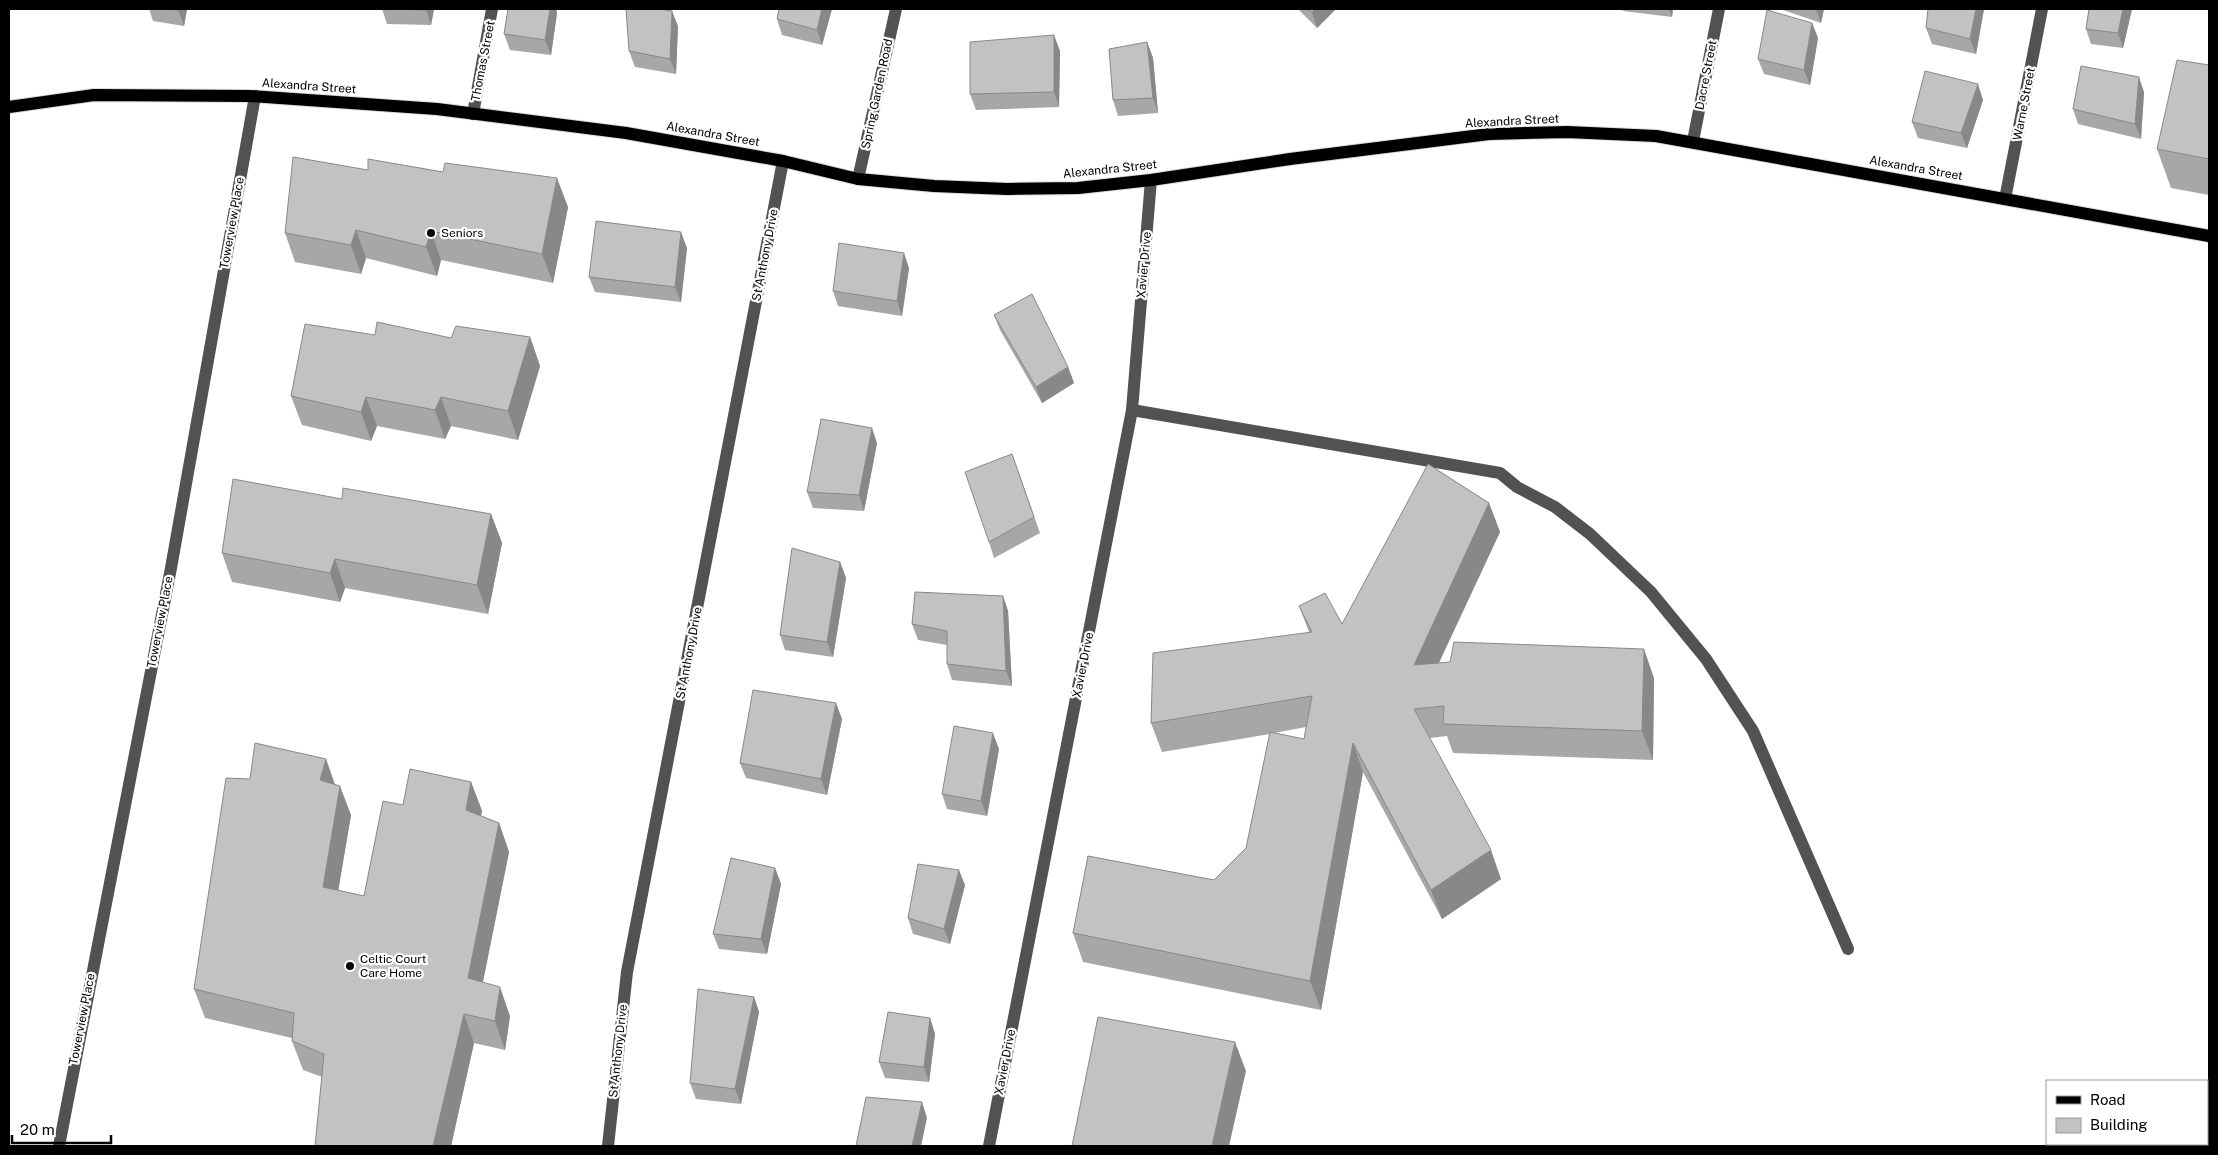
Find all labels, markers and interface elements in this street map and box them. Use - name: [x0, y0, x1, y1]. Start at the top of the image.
- street label: Thomas Street: [468, 19, 498, 102]
- street label: Spring Garden Road: [858, 38, 896, 150]
- street label: Dacre Street: [1692, 39, 1720, 111]
- street label: Warne Street: [2010, 66, 2038, 142]
- street label: Alexandra Street: [261, 76, 357, 96]
- street label: Alexandra Street: [1464, 112, 1560, 130]
- street label: Alexandra Street: [665, 119, 761, 149]
- street label: Alexandra Street: [1868, 153, 1964, 183]
- street label: Alexandra Street: [1062, 157, 1158, 181]
- street label: Towerview Place: [217, 176, 247, 270]
- street label: St Anthony Drive: [749, 207, 781, 302]
- place label: Seniors: [441, 226, 483, 240]
- marker: Seniors: [425, 227, 437, 239]
- street label: Xavier Drive: [1134, 231, 1154, 299]
- street label: Towerview Place: [144, 575, 176, 669]
- street label: St Anthony Drive: [673, 605, 705, 700]
- street label: Xavier Drive: [1070, 631, 1096, 699]
- place label: Celtic Court Care Home: [360, 952, 427, 980]
- marker: Celtic Court Care Home: [344, 960, 356, 972]
- street label: Towerview Place: [66, 972, 98, 1066]
- street label: St Anthony Drive: [606, 1003, 630, 1098]
- street label: Xavier Drive: [992, 1028, 1018, 1096]
- legend: [2046, 1080, 2208, 1145]
- text: Road: [2090, 1091, 2126, 1108]
- scale bar: [12, 1112, 111, 1144]
- text: Building: [2090, 1116, 2148, 1133]
- text: 20 m: [20, 1121, 55, 1138]

